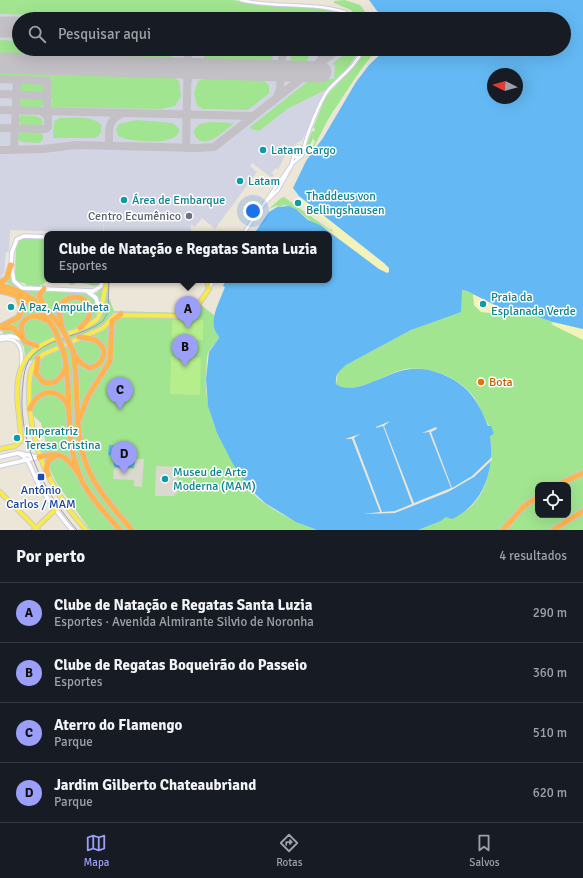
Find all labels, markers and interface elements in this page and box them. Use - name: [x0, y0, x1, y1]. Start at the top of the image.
- search box: [12, 12, 571, 56]
- icon: search: [26, 23, 48, 45]
- text: Pesquisar aqui: [58, 25, 151, 43]
- north arrow: [487, 68, 523, 104]
- place label: Latam Cargo: [271, 143, 336, 158]
- marker: Latam Cargo: [258, 145, 268, 155]
- place label: Latam: [248, 174, 280, 189]
- marker: Latam: [235, 176, 245, 186]
- place label: Thaddeus von Bellingshausen: [306, 189, 385, 218]
- place label: Área de Embarque: [132, 193, 225, 208]
- marker: Área de Embarque: [119, 195, 129, 205]
- marker: Thaddeus von Bellingshausen: [293, 198, 303, 208]
- your location: [243, 201, 263, 221]
- place label: Centro Ecumênico: [88, 209, 181, 224]
- marker: Centro Ecumênico: [184, 211, 194, 221]
- popup: [44, 231, 332, 283]
- text: Clube de Natação e Regatas Santa Luzia: [59, 240, 317, 258]
- text: Esportes: [59, 258, 107, 274]
- place label: Praia da Esplanada Verde: [491, 290, 576, 319]
- pin: A: [175, 296, 201, 329]
- marker: Praia da Esplanada Verde: [478, 299, 488, 309]
- place label: À Paz, Ampulheta: [19, 300, 109, 315]
- marker: À Paz, Ampulheta: [6, 302, 16, 312]
- pin: B: [172, 334, 198, 367]
- place label: Bota: [489, 375, 513, 390]
- pin: C: [107, 377, 133, 410]
- marker: Bota: [476, 377, 486, 387]
- place label: Imperatriz Teresa Cristina: [25, 424, 101, 453]
- marker: Imperatriz Teresa Cristina: [12, 433, 22, 443]
- pin: D: [111, 441, 137, 474]
- place label: Museu de Arte Moderna (MAM): [173, 465, 256, 494]
- marker: Antônio Carlos / MAM: [36, 472, 46, 482]
- marker: Museu de Arte Moderna (MAM): [160, 474, 170, 484]
- map controls: [535, 482, 571, 518]
- button: locate: [535, 482, 571, 518]
- place label: Antônio Carlos / MAM: [6, 483, 76, 512]
- text: Por perto: [16, 546, 85, 567]
- text: 4 resultados: [499, 548, 567, 564]
- text: Clube de Natação e Regatas Santa Luzia: [54, 596, 312, 614]
- text: A: [25, 605, 33, 621]
- text: 290 m: [533, 605, 567, 621]
- text: Esportes · Avenida Almirante Silvio de Noronha: [54, 614, 314, 630]
- text: Clube de Regatas Boqueirão do Passeio: [54, 656, 307, 674]
- text: B: [25, 665, 33, 681]
- text: 360 m: [533, 665, 567, 681]
- text: Esportes: [54, 674, 102, 690]
- text: Aterro do Flamengo: [54, 716, 182, 734]
- text: C: [25, 725, 33, 741]
- text: 510 m: [533, 725, 567, 741]
- text: Parque: [54, 734, 93, 750]
- text: Jardim Gilberto Chateaubriand: [54, 776, 256, 794]
- text: D: [25, 785, 33, 801]
- text: 620 m: [533, 785, 567, 801]
- text: Parque: [54, 794, 93, 810]
- tab: Mapa: [83, 832, 109, 869]
- tab: Rotas: [276, 832, 302, 869]
- tab: Salvos: [469, 832, 500, 869]

